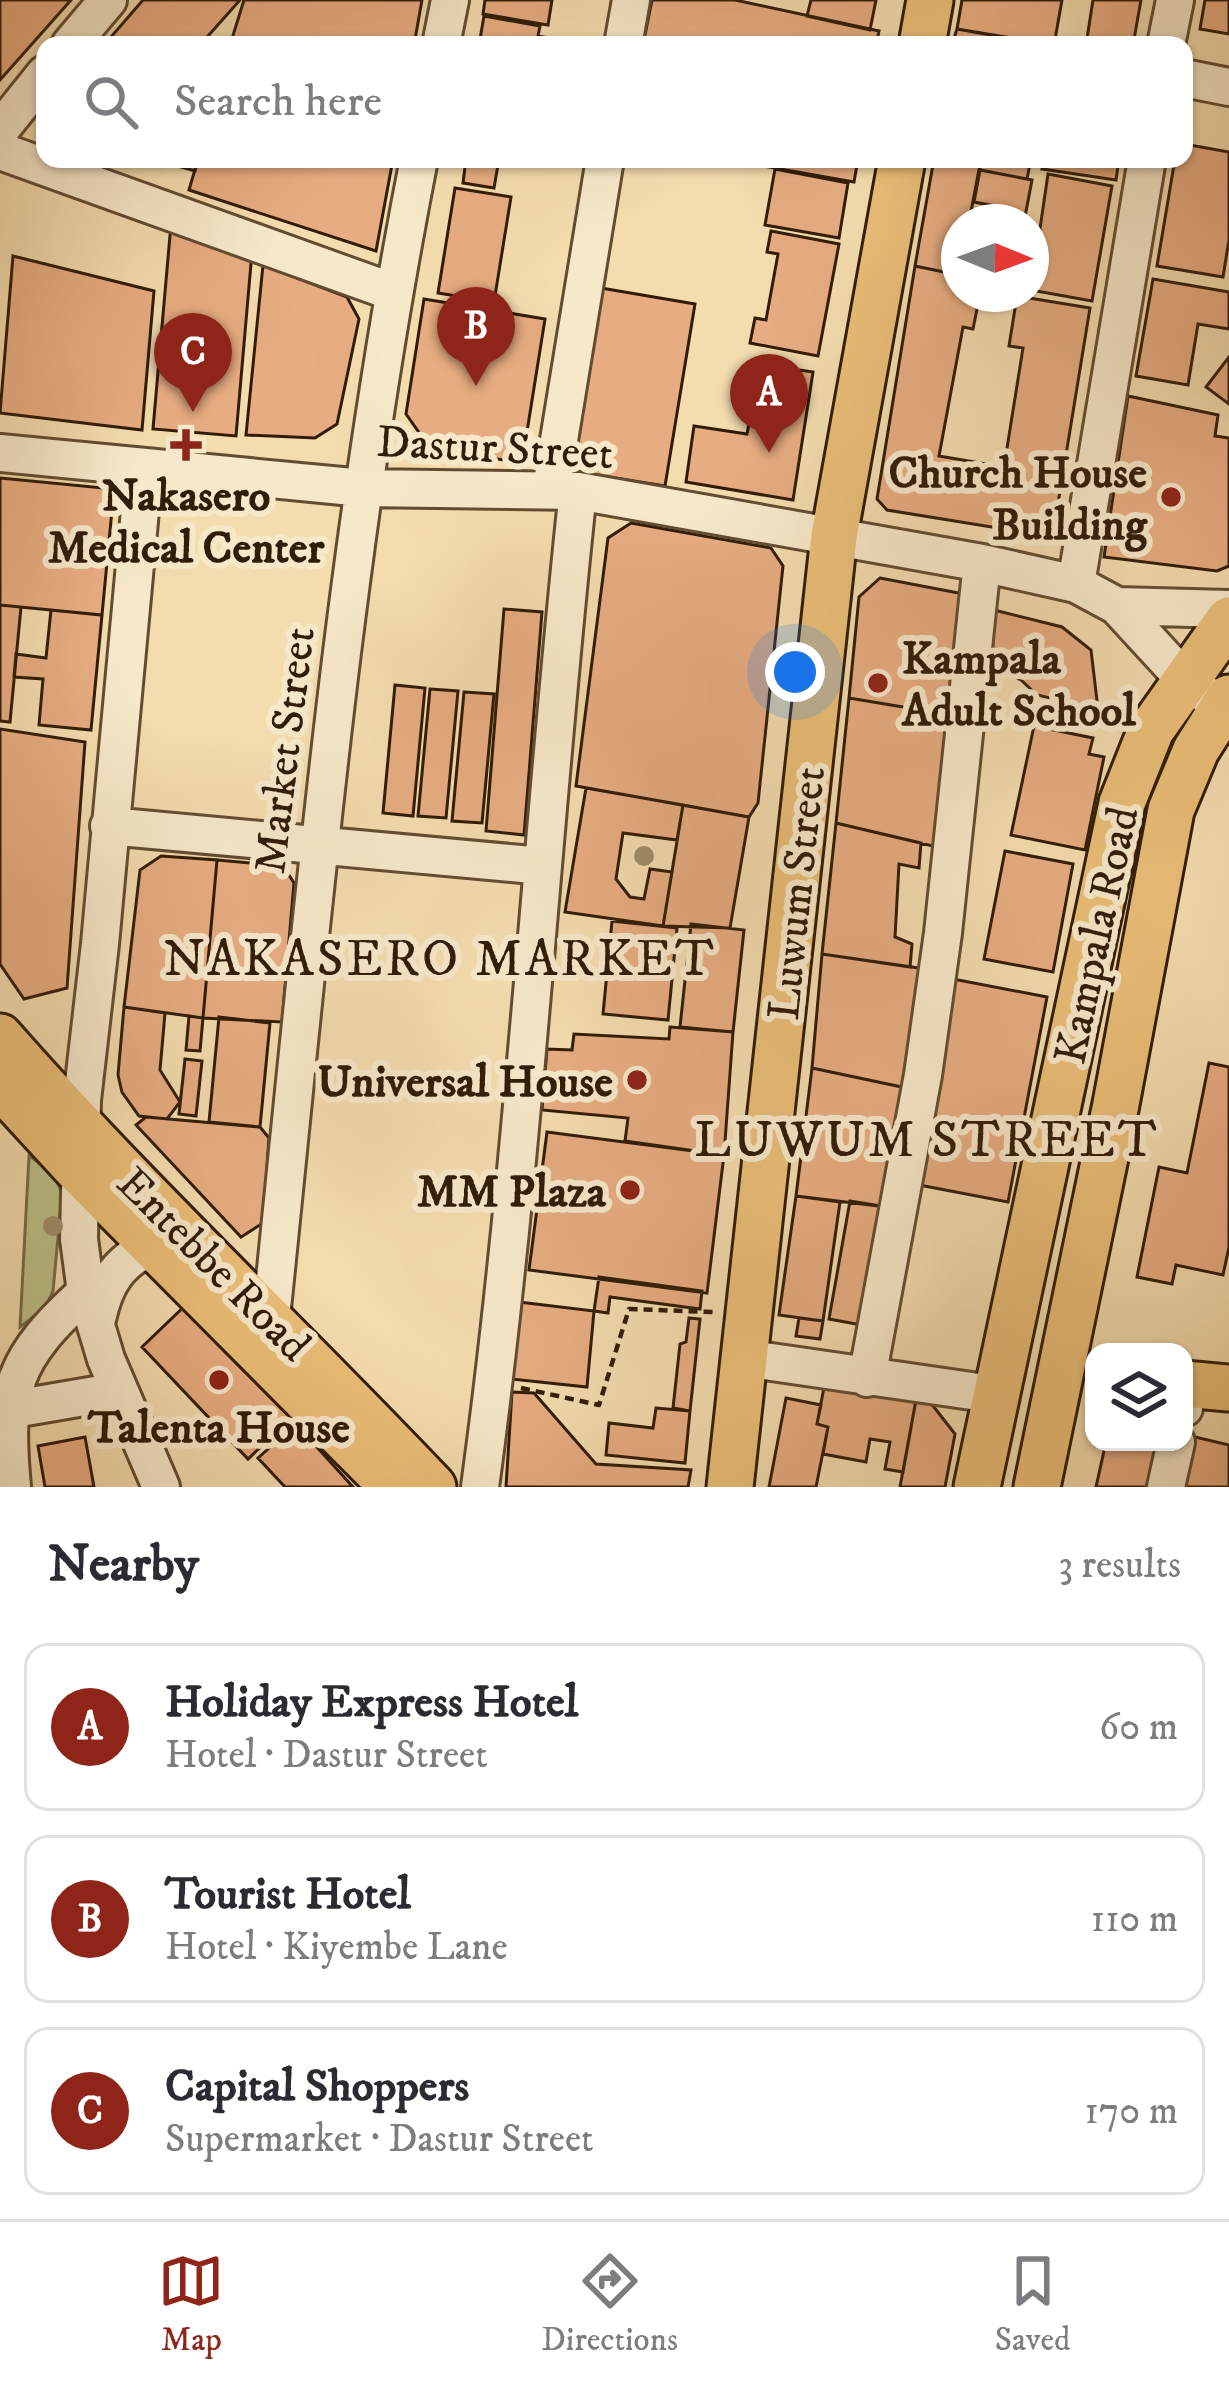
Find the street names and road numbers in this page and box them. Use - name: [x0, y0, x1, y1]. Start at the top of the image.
- street label: Dastur Street: [375, 415, 614, 483]
- street label: Market Street: [243, 624, 329, 877]
- street label: Luwum Street: [757, 764, 839, 1023]
- street label: Kampala Road: [1043, 801, 1153, 1069]
- street label: Entebbe Road: [104, 1156, 322, 1374]

